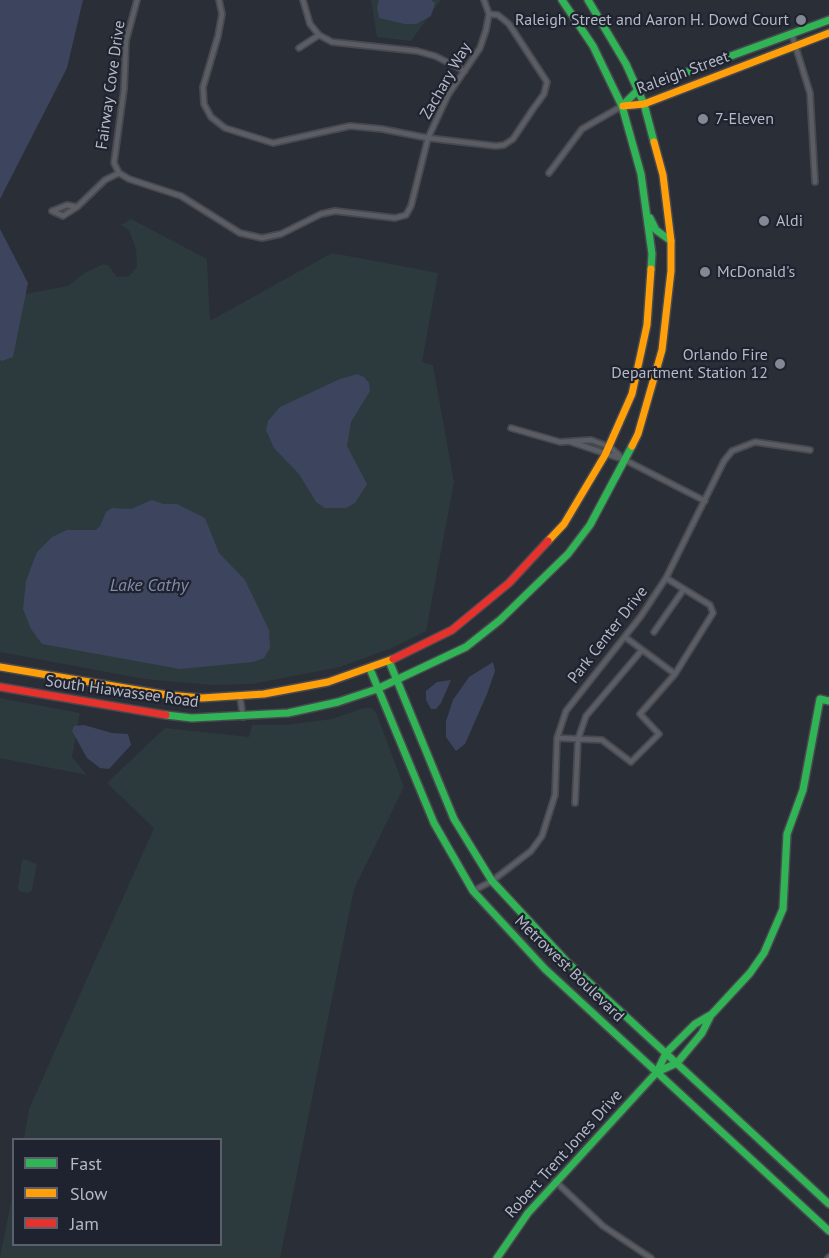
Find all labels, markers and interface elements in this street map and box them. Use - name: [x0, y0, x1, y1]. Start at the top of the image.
- place label: Raleigh Street and Aaron H. Dowd Court: [515, 10, 789, 30]
- marker: Raleigh Street and Aaron H. Dowd Court: [794, 13, 808, 27]
- street label: Fairway Cove Drive: [92, 19, 130, 151]
- street label: Zachary Way: [416, 39, 476, 123]
- street label: Raleigh Street: [634, 47, 732, 99]
- place label: 7-Eleven: [715, 109, 774, 129]
- marker: 7-Eleven: [696, 112, 710, 126]
- place label: Aldi: [776, 211, 803, 231]
- marker: Aldi: [757, 214, 771, 228]
- place label: McDonald's: [717, 262, 795, 282]
- marker: McDonald's: [698, 265, 712, 279]
- place label: Orlando Fire Department Station 12: [611, 345, 768, 383]
- marker: Orlando Fire Department Station 12: [773, 357, 787, 371]
- water label: Lake Cathy: [110, 575, 188, 597]
- street label: Park Center Drive: [564, 583, 652, 687]
- street label: South Hiawassee Road: [44, 672, 200, 712]
- street label: Metrowest Boulevard: [510, 912, 628, 1026]
- street label: Robert Trent Jones Drive: [501, 1086, 627, 1222]
- legend: [12, 1138, 222, 1246]
- text: Fast: [70, 1152, 102, 1175]
- text: Slow: [70, 1182, 108, 1205]
- text: Jam: [70, 1212, 99, 1235]

